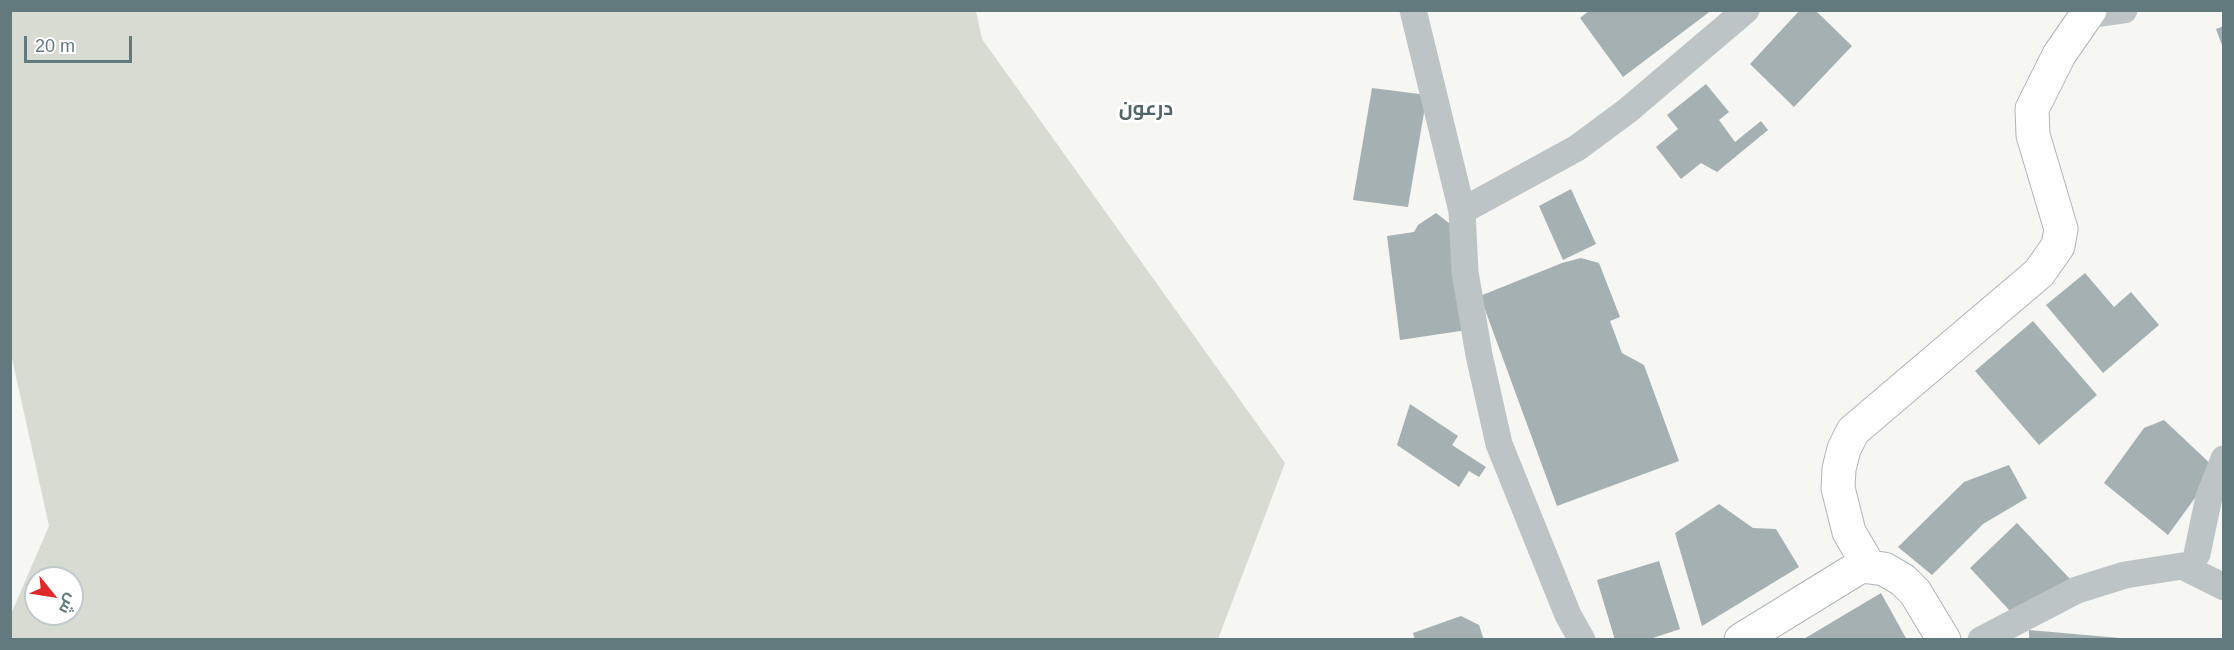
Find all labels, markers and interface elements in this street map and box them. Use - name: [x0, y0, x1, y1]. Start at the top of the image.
- scale bar: [27, 24, 135, 62]
- text: 20 m: [35, 36, 75, 56]
- district label: درعون: [1119, 97, 1173, 121]
- north arrow: [24, 566, 84, 626]
- text: ش: [56, 591, 81, 617]

